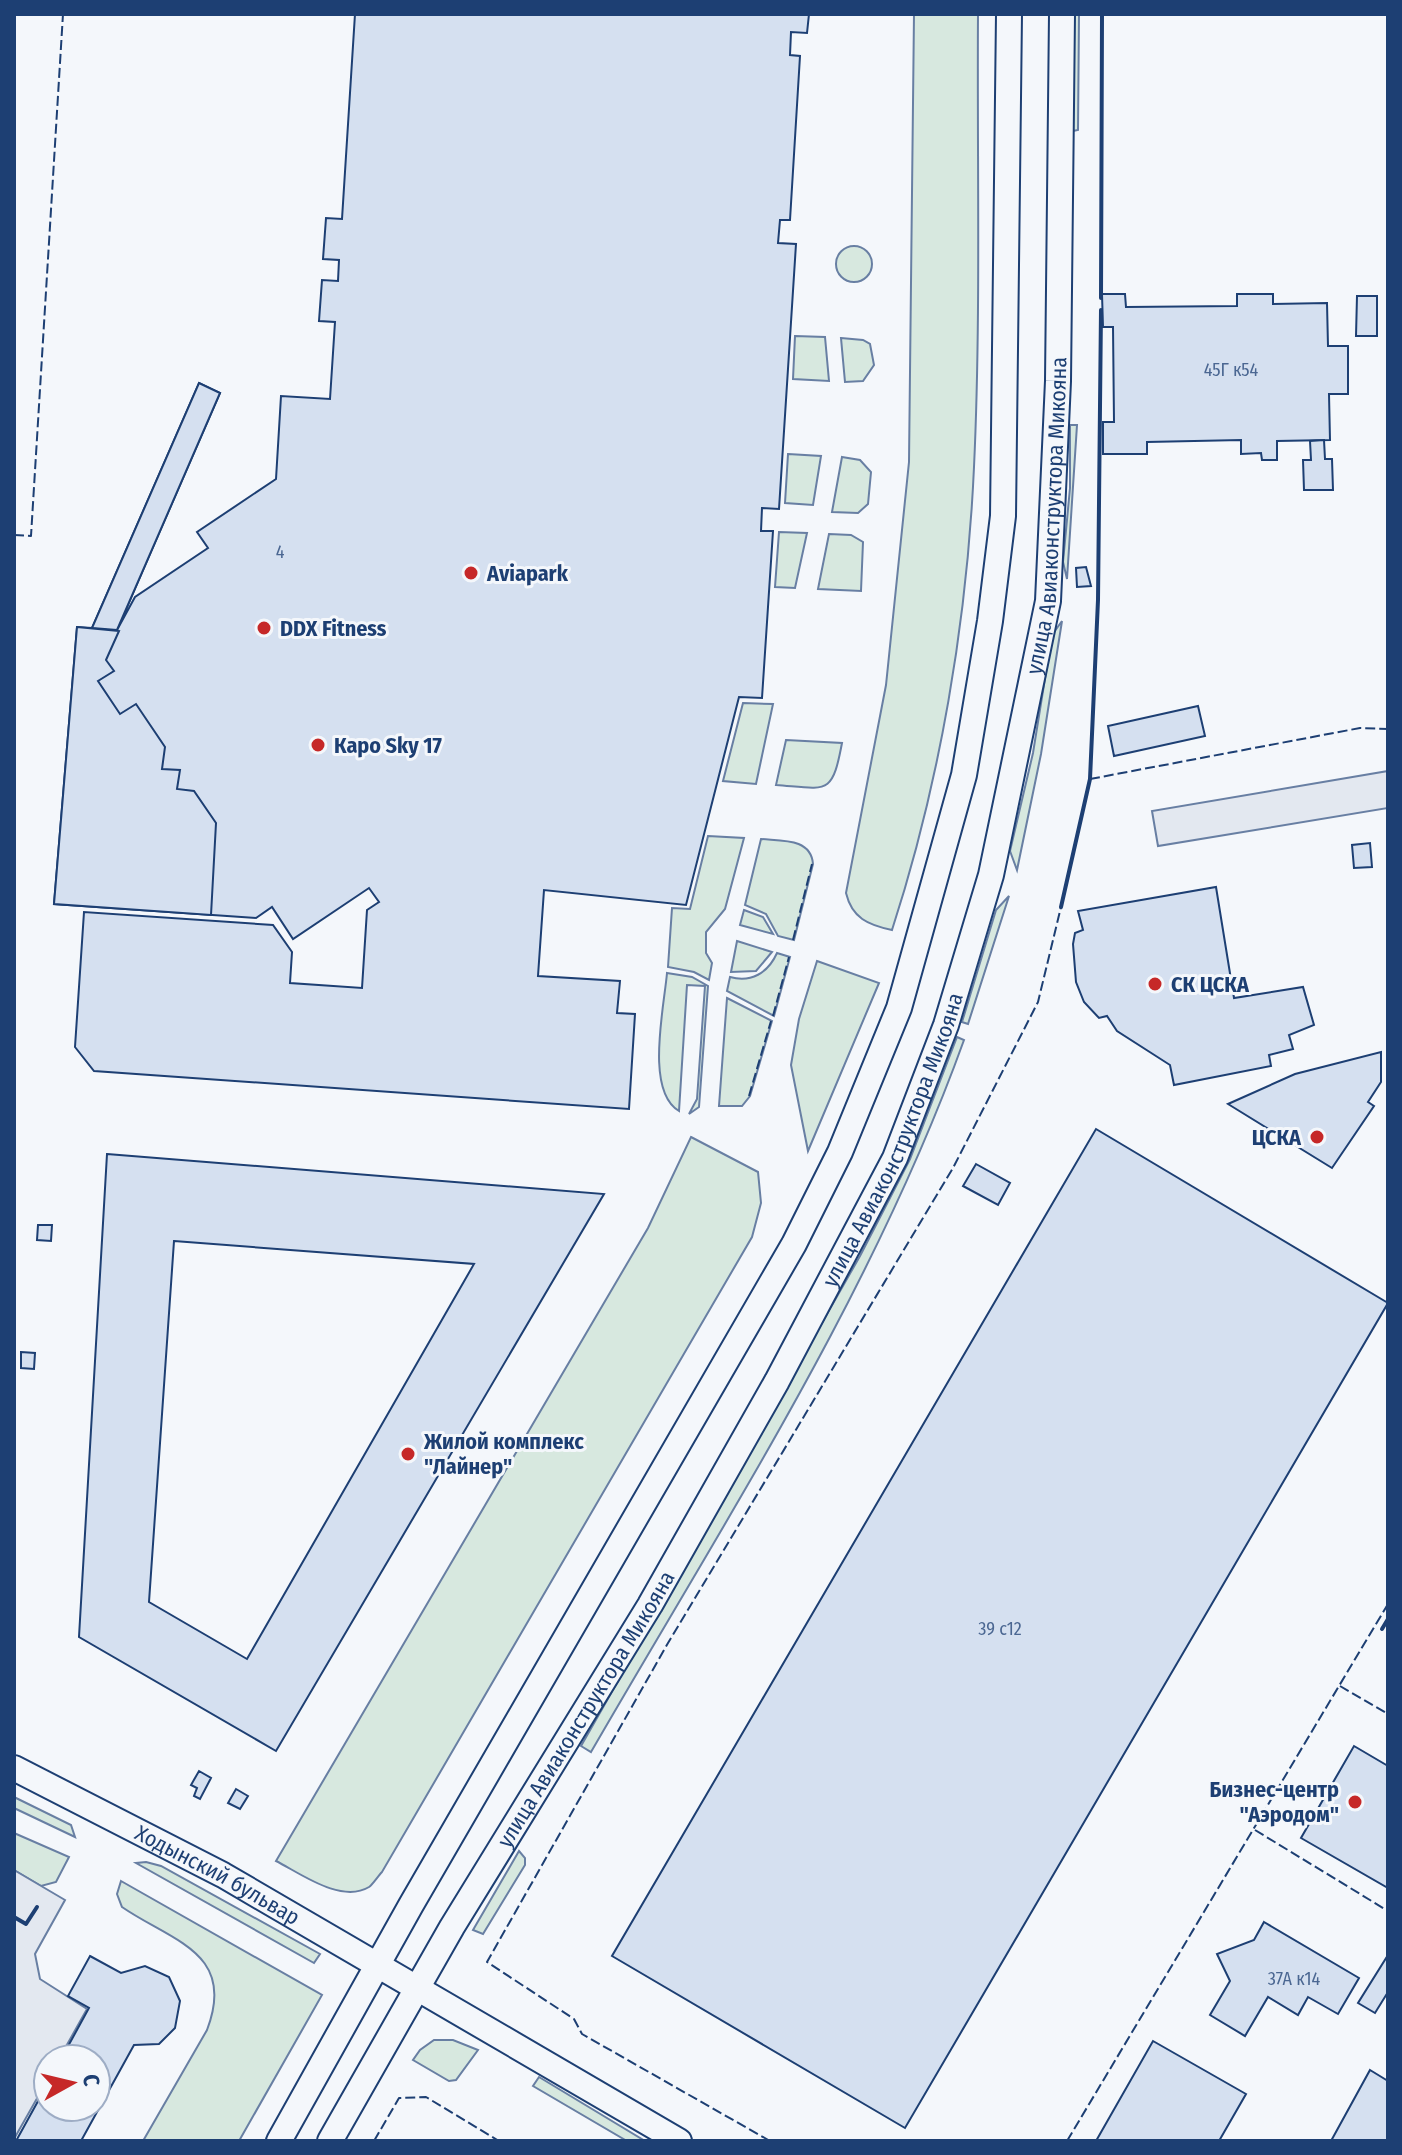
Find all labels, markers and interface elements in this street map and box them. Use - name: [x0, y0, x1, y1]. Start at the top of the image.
- street label: улица Авиаконструктора Микояна: [1020, 357, 1072, 677]
- house number: 45Г к54: [1204, 359, 1259, 381]
- house number: 4: [276, 541, 285, 563]
- place label: Aviapark: [486, 560, 569, 587]
- marker: Aviapark: [462, 564, 480, 582]
- place label: DDX Fitness: [280, 615, 387, 642]
- marker: DDX Fitness: [255, 619, 273, 637]
- place label: Каро Sky 17: [334, 732, 443, 759]
- marker: Каро Sky 17: [309, 736, 327, 754]
- place label: СК ЦСКА: [1171, 971, 1250, 998]
- marker: СК ЦСКА: [1146, 975, 1164, 993]
- street label: улица Авиаконструктора Микояна: [816, 990, 968, 1291]
- place label: ЦСКА: [1252, 1124, 1302, 1151]
- marker: ЦСКА: [1308, 1128, 1326, 1146]
- place label: Жилой комплекс "Лайнер": [423, 1428, 584, 1480]
- marker: Жилой комплекс "Лайнер": [399, 1445, 417, 1463]
- street label: улица Авиаконструктора Микояна: [491, 1566, 680, 1852]
- house number: 39 с12: [978, 1618, 1022, 1640]
- place label: Бизнес-центр "Аэродом": [1210, 1776, 1339, 1828]
- marker: Бизнес-центр "Аэродом": [1346, 1793, 1364, 1811]
- street label: Ходынский бульвар: [131, 1819, 305, 1931]
- house number: 37А к14: [1268, 1968, 1321, 1990]
- north arrow: [32, 2043, 112, 2123]
- text: С: [77, 2073, 106, 2088]

